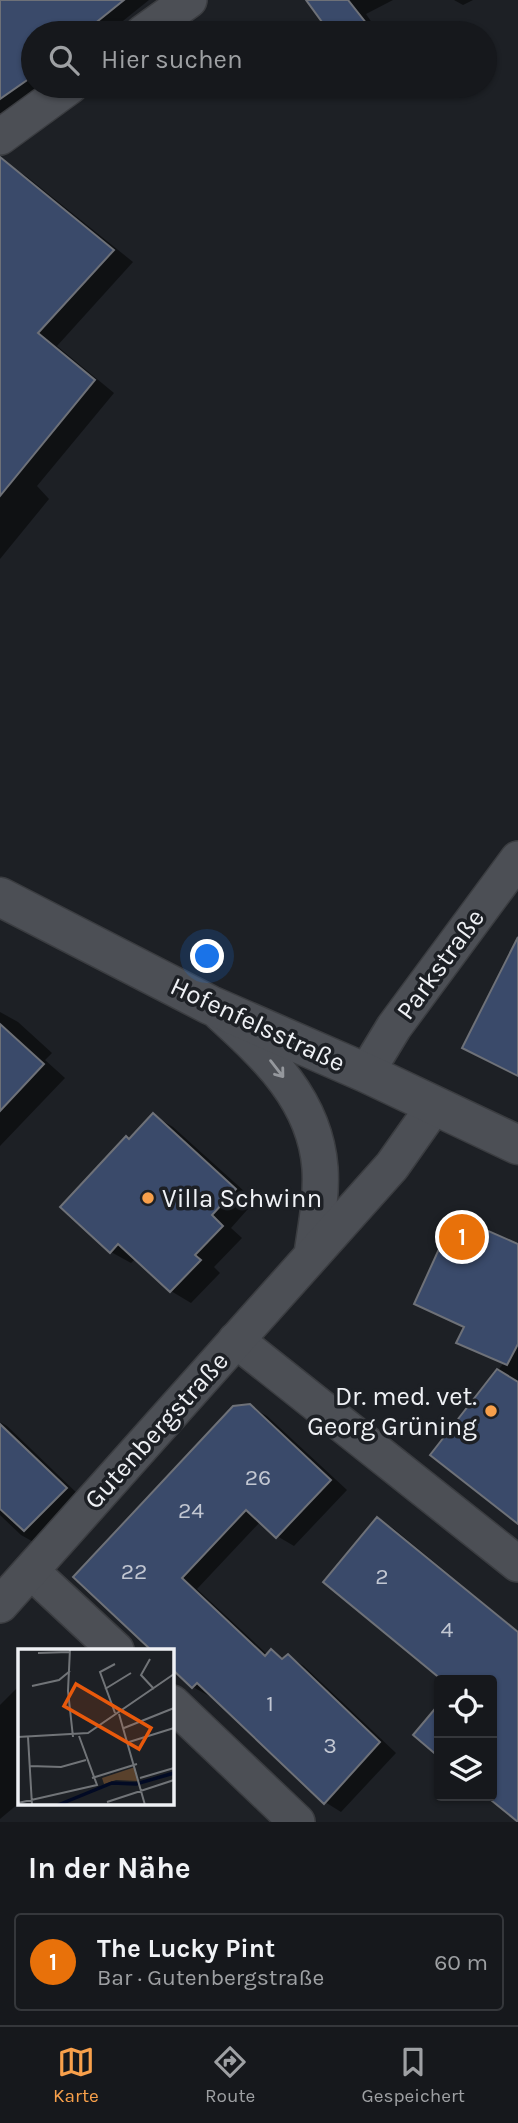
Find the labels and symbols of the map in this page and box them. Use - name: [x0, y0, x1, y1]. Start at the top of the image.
- street label: Parkstraße: [390, 903, 491, 1026]
- your location: [190, 939, 224, 973]
- street label: Hofenfelsstraße: [165, 970, 350, 1078]
- one-way arrow: [269, 1060, 284, 1078]
- place label: Villa Schwinn: [162, 1183, 322, 1214]
- marker: Villa Schwinn: [140, 1190, 156, 1206]
- pin: 1: [439, 1211, 485, 1263]
- street label: Gutenbergstraße: [78, 1346, 235, 1515]
- place label: Dr. med. vet. Georg Grüning: [307, 1381, 477, 1442]
- marker: Dr. med. vet. Georg Grüning: [483, 1403, 499, 1419]
- house number: 26: [245, 1464, 271, 1491]
- house number: 24: [178, 1497, 204, 1524]
- house number: 22: [121, 1558, 147, 1585]
- house number: 2: [375, 1563, 389, 1590]
- house number: 4: [441, 1616, 454, 1643]
- inset map: [18, 1649, 173, 1804]
- house number: 1: [266, 1690, 274, 1717]
- house number: 3: [323, 1732, 337, 1759]

